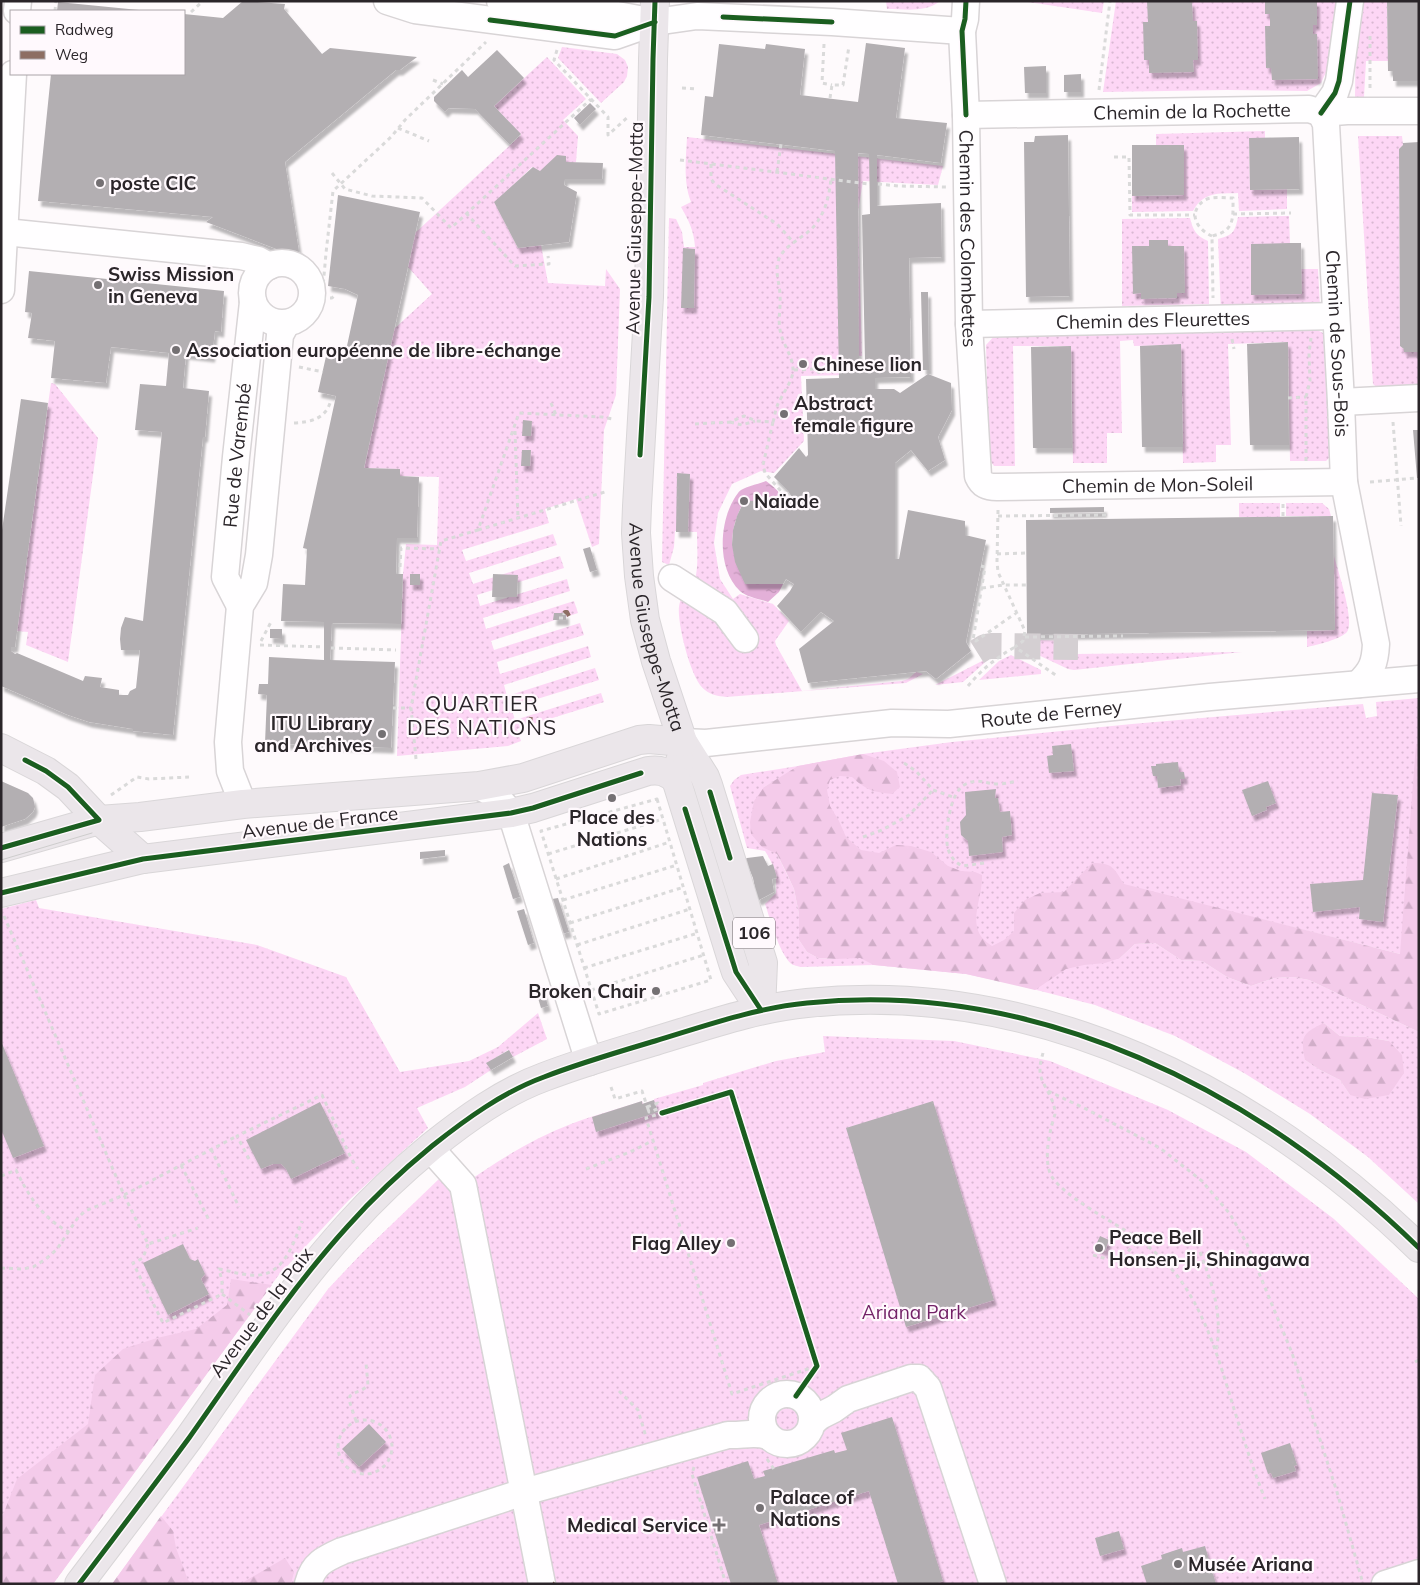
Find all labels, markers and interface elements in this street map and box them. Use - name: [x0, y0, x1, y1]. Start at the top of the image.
- legend: [10, 10, 185, 75]
- text: Radweg: [55, 20, 113, 39]
- text: Weg: [55, 45, 88, 64]
- street label: Chemin de la Rochette: [1093, 97, 1291, 125]
- street label: Avenue Giuseppe-Motta: [620, 121, 648, 335]
- street label: Chemin des Colombettes: [954, 129, 982, 348]
- place label: poste CIC: [110, 171, 197, 195]
- marker: poste CIC: [94, 177, 106, 189]
- street label: Chemin de Sous-Bois: [1321, 249, 1354, 438]
- place label: Swiss Mission in Geneva: [108, 262, 234, 308]
- marker: Swiss Mission in Geneva: [92, 279, 104, 291]
- street label: Chemin des Fleurettes: [1056, 306, 1250, 334]
- place label: Association européenne de libre-échange: [186, 338, 561, 362]
- marker: Association européenne de libre-échange: [170, 344, 182, 356]
- place label: Chinese lion: [813, 352, 922, 376]
- marker: Chinese lion: [797, 358, 809, 370]
- street label: Rue de Varembé: [218, 382, 256, 529]
- place label: Abstract female figure: [794, 391, 913, 437]
- marker: Abstract female figure: [778, 408, 790, 420]
- street label: Chemin de Mon-Soleil: [1062, 471, 1253, 498]
- place label: Naïade: [754, 489, 819, 513]
- marker: Naïade: [738, 495, 750, 507]
- street label: Avenue Giuseppe-Motta: [624, 522, 691, 734]
- district label: QUARTIER DES NATIONS: [407, 690, 557, 740]
- street label: Route de Ferney: [979, 694, 1123, 733]
- place label: ITU Library and Archives: [254, 711, 373, 757]
- marker: ITU Library and Archives: [376, 728, 388, 740]
- marker: Place des Nations: [606, 792, 618, 804]
- street label: Avenue de France: [241, 801, 399, 843]
- place label: Place des Nations: [569, 805, 655, 851]
- road number: 106: [733, 918, 775, 948]
- place label: Broken Chair: [528, 979, 647, 1003]
- marker: Broken Chair: [650, 985, 662, 997]
- place label: Peace Bell Honsen-ji, Shinagawa: [1109, 1225, 1310, 1271]
- place label: Flag Alley: [632, 1231, 722, 1255]
- marker: Flag Alley: [725, 1237, 737, 1249]
- street label: Avenue de la Paix: [204, 1242, 318, 1382]
- marker: Peace Bell Honsen-ji, Shinagawa: [1093, 1242, 1105, 1254]
- park label: Ariana Park: [862, 1300, 966, 1324]
- place label: Palace of Nations: [770, 1485, 855, 1531]
- marker: Palace of Nations: [754, 1502, 766, 1514]
- place label: Medical Service: [567, 1513, 708, 1537]
- marker: Medical Service: [712, 1518, 726, 1532]
- place label: Musée Ariana: [1188, 1552, 1313, 1576]
- marker: Musée Ariana: [1172, 1558, 1184, 1570]

